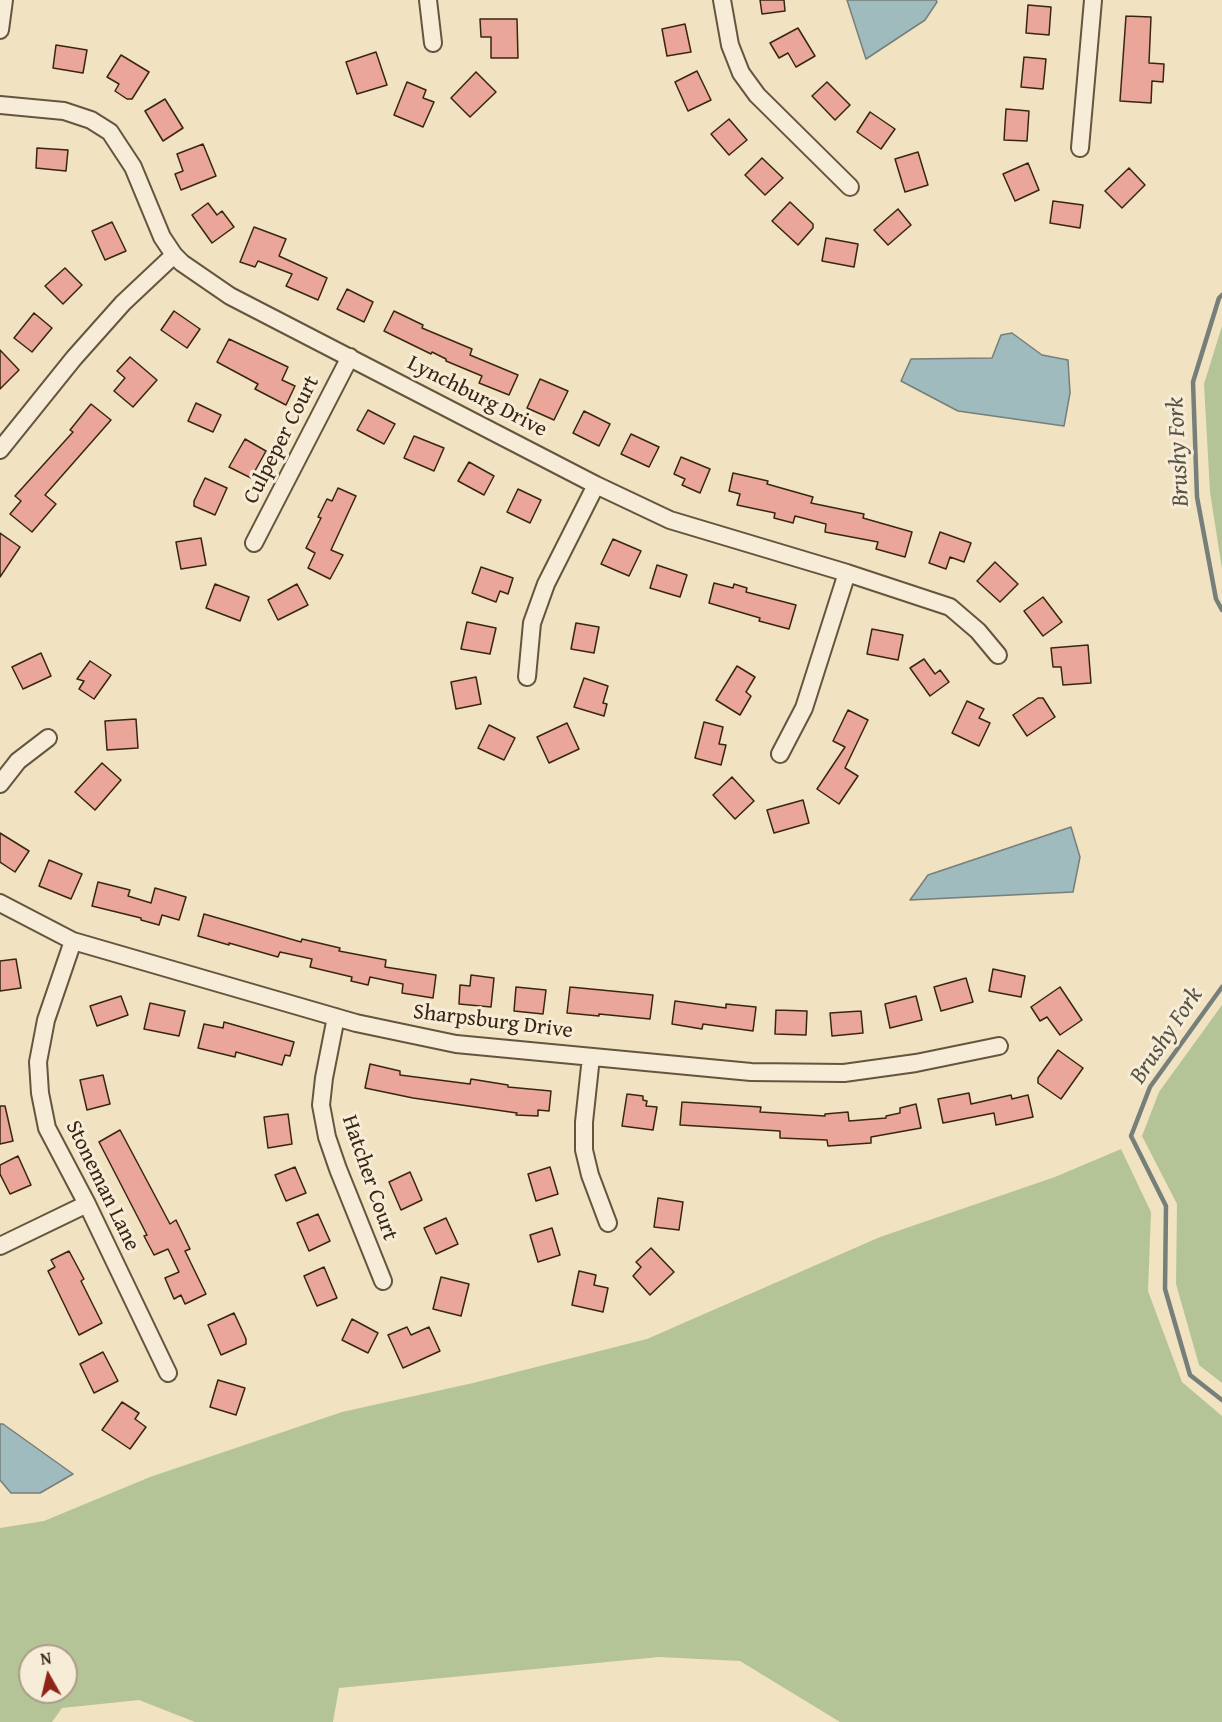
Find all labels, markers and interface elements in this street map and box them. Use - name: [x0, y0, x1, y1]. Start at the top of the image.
- street label: Lynchburg Drive: [403, 350, 551, 444]
- street label: Culpeper Court: [238, 372, 326, 508]
- water label: Brushy Fork: [1162, 396, 1196, 508]
- water label: Brushy Fork: [1124, 982, 1210, 1090]
- street label: Sharpsburg Drive: [412, 999, 574, 1045]
- street label: Hatcher Court: [335, 1112, 403, 1244]
- street label: Stoneman Lane: [59, 1117, 145, 1255]
- north arrow: [18, 1644, 78, 1704]
- text: N: [39, 1646, 53, 1671]

